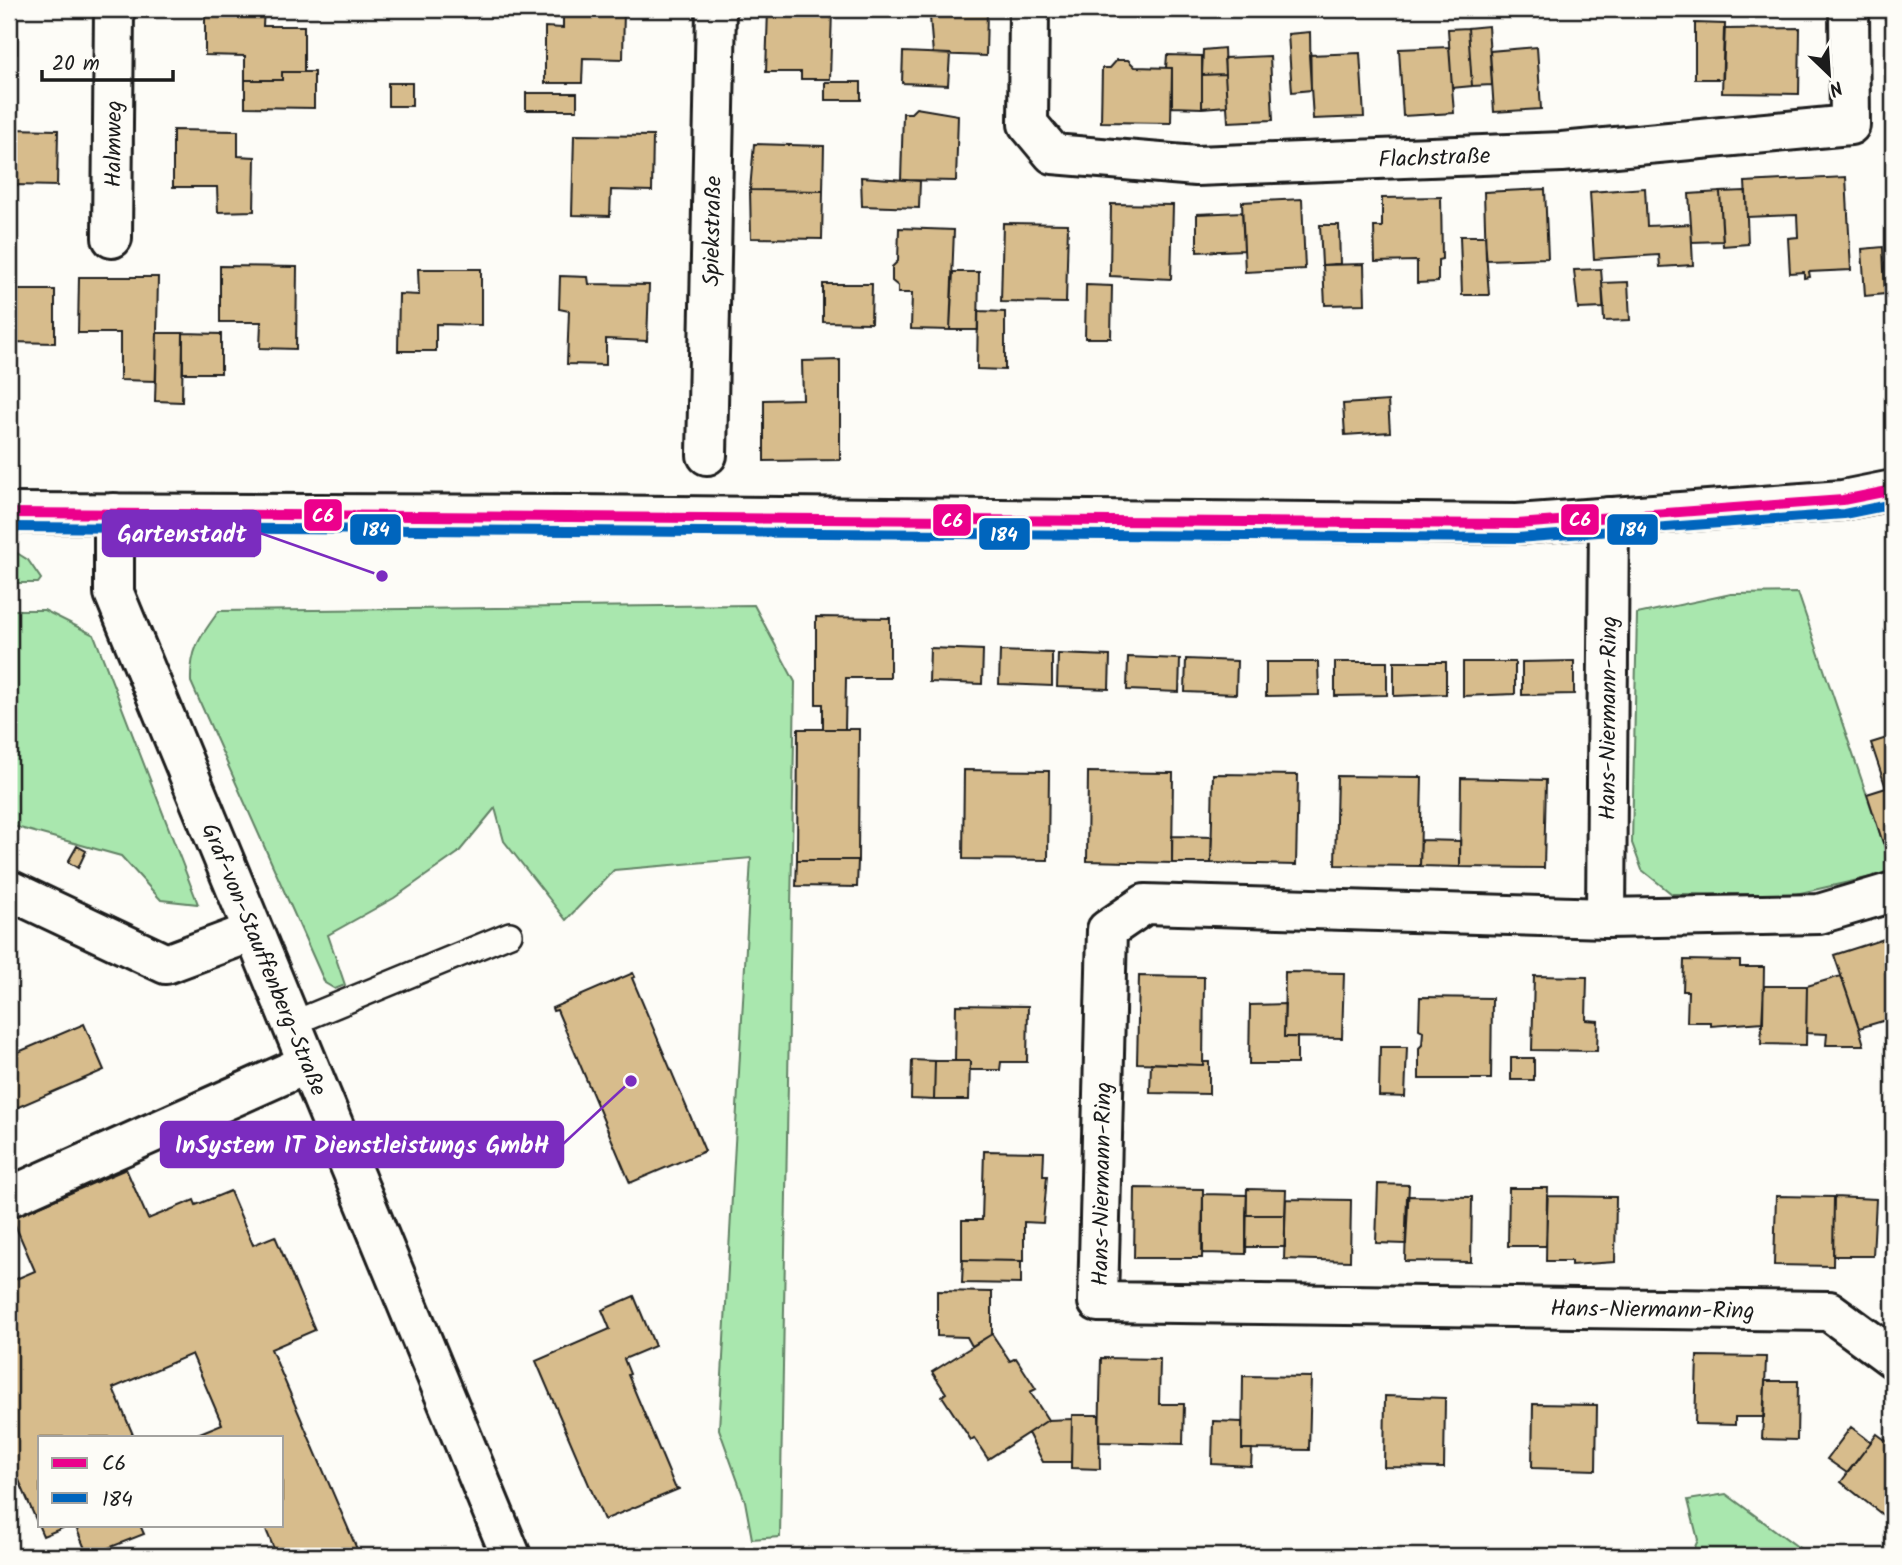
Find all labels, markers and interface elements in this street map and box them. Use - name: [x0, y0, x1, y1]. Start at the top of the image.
- scale bar: [42, 38, 173, 82]
- north arrow: [1794, 38, 1864, 108]
- text: 20 m: [52, 48, 100, 81]
- text: N: [1824, 71, 1847, 104]
- street label: Halmweg: [96, 100, 133, 188]
- street label: Flachstraße: [1378, 139, 1491, 179]
- street label: Spiekstraße: [694, 175, 733, 287]
- line badge: C6: [303, 498, 343, 532]
- text: C6: [312, 502, 334, 532]
- line badge: C6: [932, 503, 972, 537]
- line badge: C6: [1560, 503, 1600, 536]
- text: C6: [1569, 506, 1591, 536]
- text: C6: [941, 507, 963, 537]
- callout: Gartenstadt: [103, 511, 260, 556]
- line badge: 184: [349, 513, 402, 546]
- line badge: 184: [1606, 513, 1659, 546]
- text: Gartenstadt: [117, 516, 248, 555]
- text: 184: [362, 516, 390, 546]
- text: 184: [1619, 516, 1647, 546]
- line badge: 184: [978, 517, 1031, 551]
- text: 184: [990, 521, 1018, 551]
- street label: Hans-Niermann-Ring: [1591, 616, 1628, 820]
- street label: Graf-von-Stauffenberg-Straße: [191, 818, 335, 1102]
- street label: Hans-Niermann-Ring: [1083, 1082, 1123, 1286]
- callout: InSystem IT Dienstleistungs GmbH: [161, 1122, 563, 1167]
- text: InSystem IT Dienstleistungs GmbH: [175, 1127, 549, 1166]
- street label: Hans-Niermann-Ring: [1550, 1292, 1755, 1330]
- legend: [38, 1436, 284, 1526]
- text: C6: [102, 1448, 126, 1481]
- text: 184: [102, 1484, 133, 1517]

